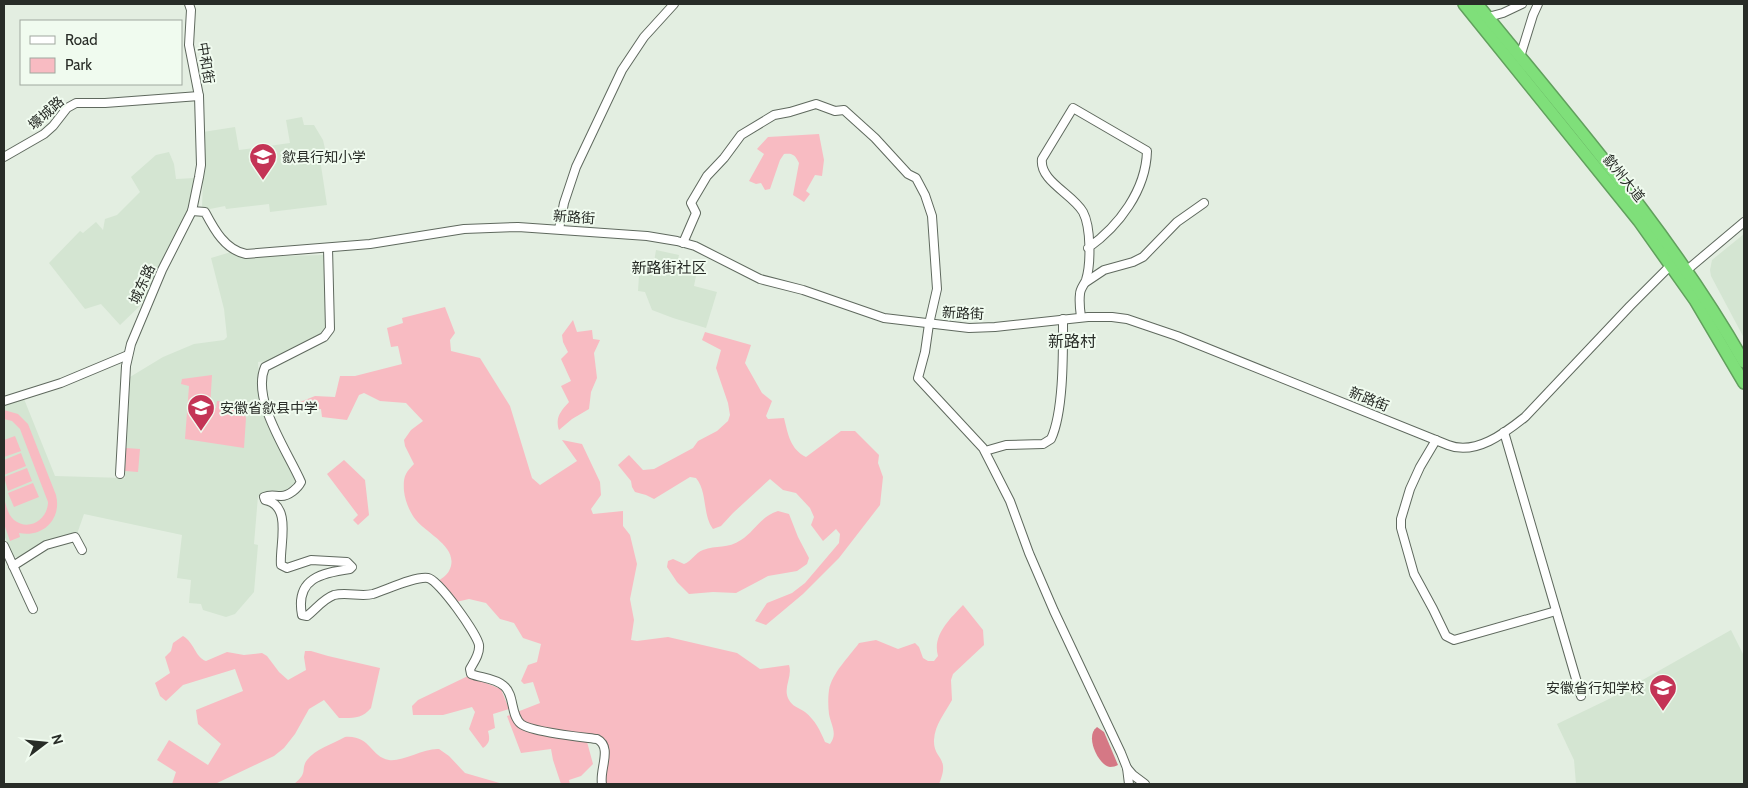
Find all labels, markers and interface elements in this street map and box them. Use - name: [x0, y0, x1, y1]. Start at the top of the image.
- legend: [20, 20, 182, 85]
- text: Road: [65, 31, 98, 49]
- street label: 中和街: [194, 41, 218, 85]
- text: Park: [65, 56, 92, 74]
- street label: 壕城路: [24, 92, 68, 134]
- school or university icon: 歙县行知小学: [248, 142, 278, 181]
- place label: 歙县行知小学: [282, 148, 366, 166]
- street label: 歙州大道: [1599, 151, 1649, 205]
- street label: 新路街: [552, 207, 596, 227]
- district label: 新路街社区: [631, 259, 707, 277]
- street label: 城东路: [125, 261, 159, 307]
- street label: 新路街: [942, 303, 984, 323]
- district label: 新路村: [1048, 332, 1096, 351]
- street label: 新路街: [1346, 383, 1392, 415]
- school or university icon: 安徽省歙县中学: [186, 393, 216, 432]
- place label: 安徽省歙县中学: [220, 399, 318, 417]
- school or university icon: 安徽省行知学校: [1648, 673, 1678, 712]
- place label: 安徽省行知学校: [1546, 679, 1644, 697]
- north arrow: [20, 718, 70, 768]
- text: N: [47, 732, 68, 747]

